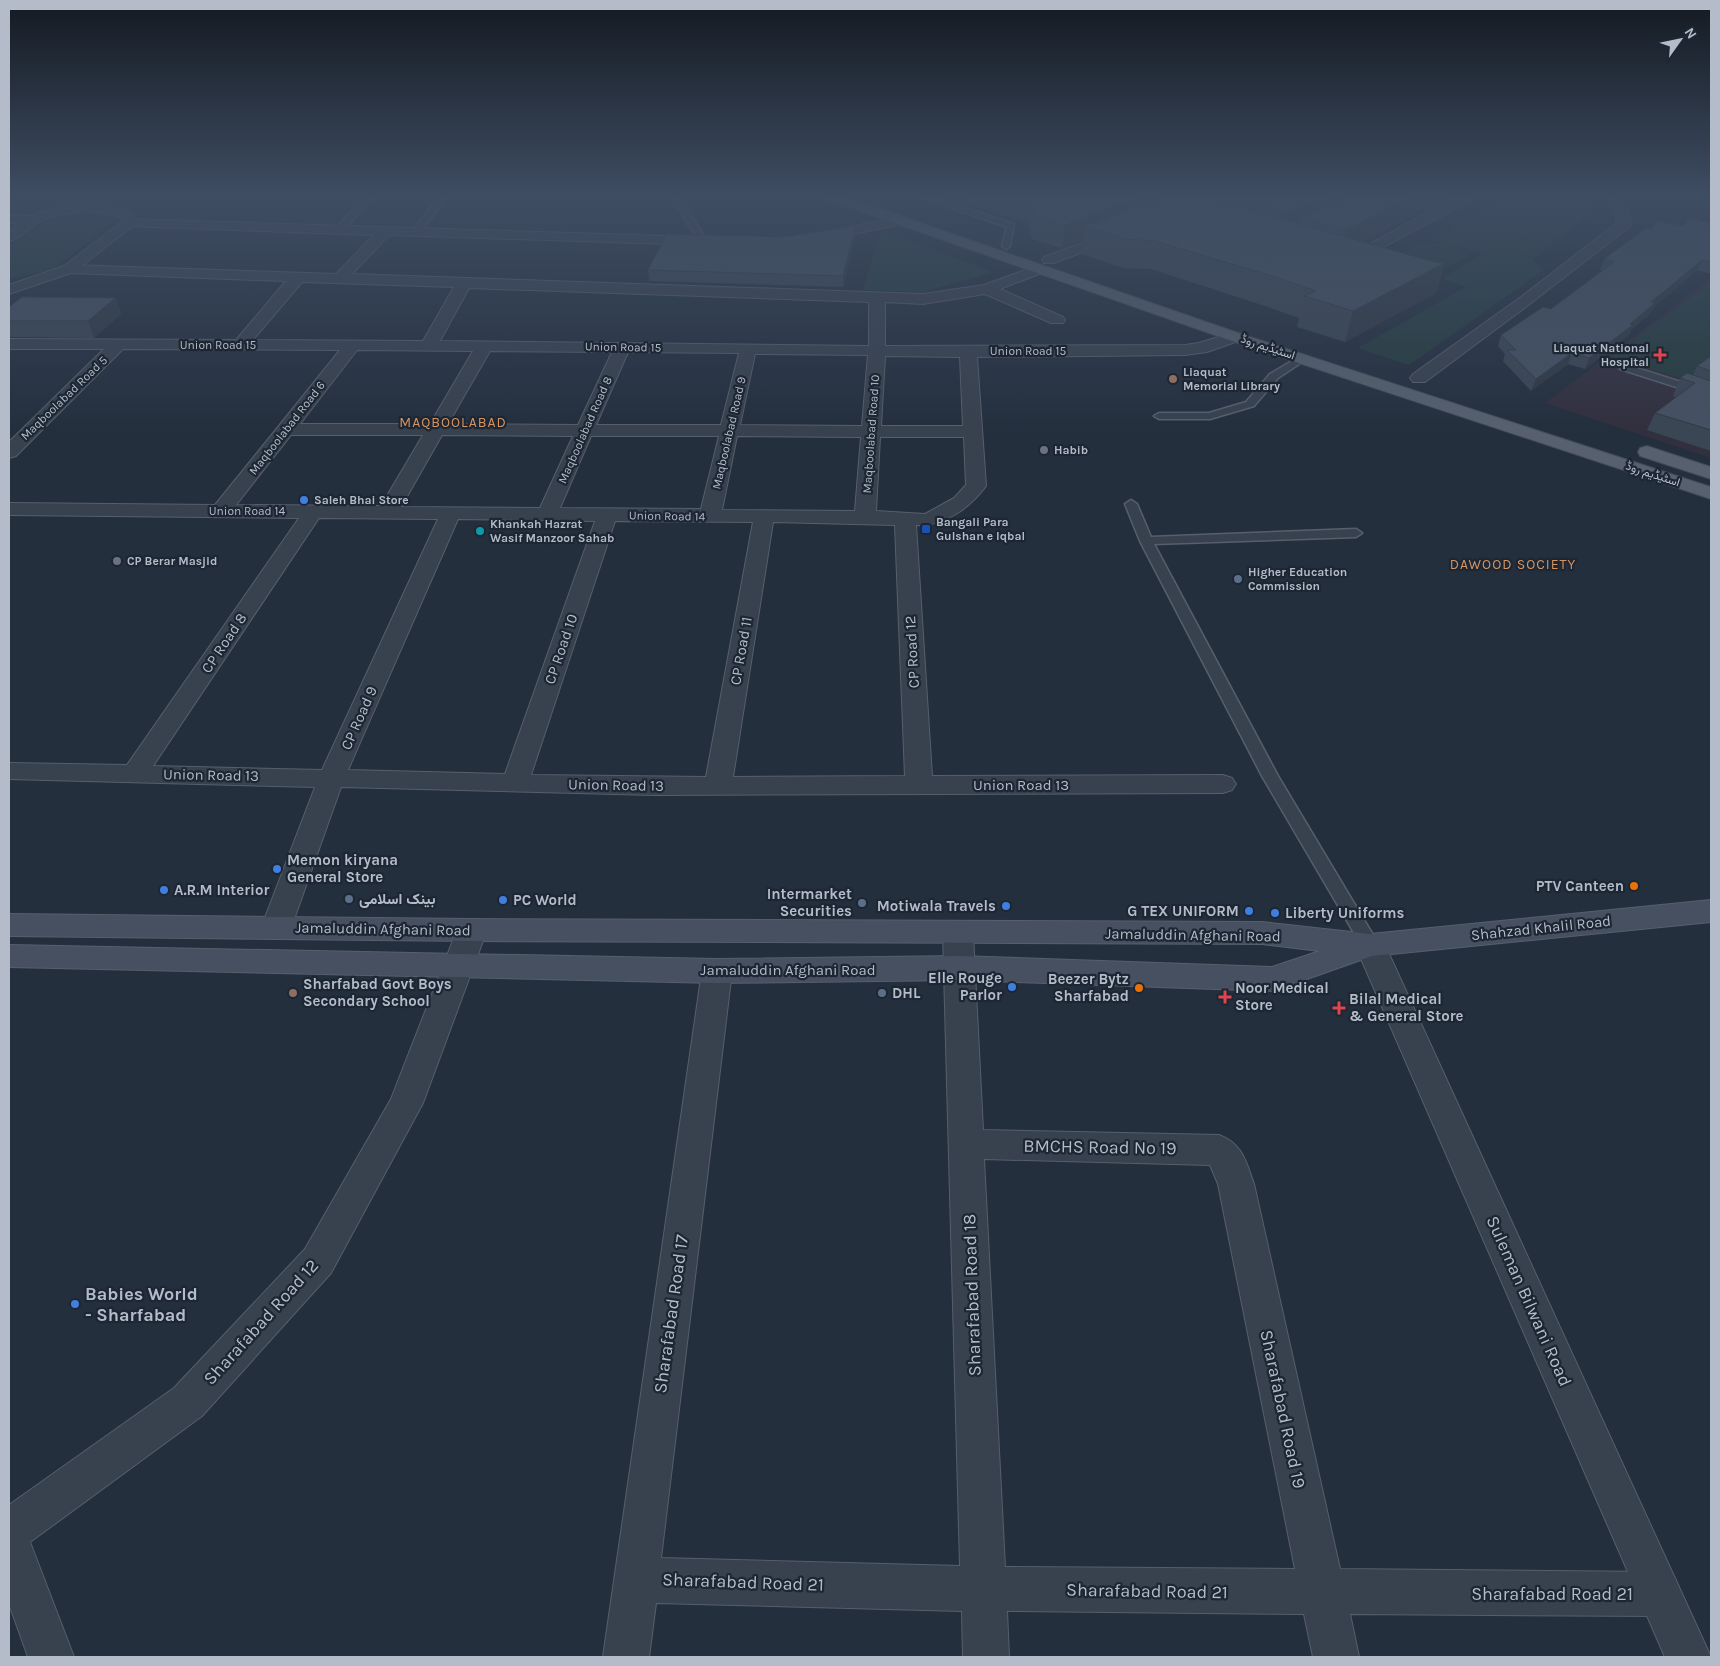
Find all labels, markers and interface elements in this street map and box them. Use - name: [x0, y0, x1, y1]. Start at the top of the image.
- north arrow: [1655, 15, 1705, 65]
- text: N: [1681, 24, 1700, 42]
- street label: اسٹیڈیم روڈ: [1239, 332, 1297, 363]
- street label: Union Road 15: [180, 338, 256, 352]
- street label: Union Road 15: [585, 339, 662, 355]
- place label: Liaquat National Hospital: [1553, 341, 1649, 369]
- street label: Union Road 15: [990, 344, 1066, 358]
- marker: Liaquat National Hospital: [1653, 348, 1667, 362]
- street label: Maqboolabad Road 5: [18, 353, 110, 443]
- place label: Liaquat Memorial Library: [1183, 365, 1280, 393]
- marker: Liaquat Memorial Library: [1167, 373, 1179, 385]
- street label: Maqboolabad Road 8: [555, 374, 615, 486]
- street label: Maqboolabad Road 10: [860, 374, 882, 494]
- street label: Maqboolabad Road 9: [709, 375, 749, 491]
- street label: Maqboolabad Road 6: [246, 378, 328, 478]
- district label: MAQBOOLABAD: [399, 414, 507, 431]
- place label: Habib: [1054, 443, 1088, 457]
- marker: Habib: [1038, 444, 1050, 456]
- street label: اسٹیڈیم روڈ: [1624, 459, 1682, 490]
- place label: Saleh Bhai Store: [314, 493, 409, 507]
- marker: Saleh Bhai Store: [298, 494, 310, 506]
- street label: Union Road 14: [209, 504, 286, 518]
- street label: Union Road 14: [629, 508, 706, 524]
- place label: Bangali Para Gulshan e Iqbal: [936, 515, 1025, 543]
- place label: Khankah Hazrat Wasif Manzoor Sahab: [490, 517, 614, 545]
- marker: Bangali Para Gulshan e Iqbal: [920, 523, 932, 535]
- marker: Khankah Hazrat Wasif Manzoor Sahab: [474, 525, 486, 537]
- place label: CP Berar Masjid: [127, 554, 217, 568]
- marker: CP Berar Masjid: [111, 555, 123, 567]
- district label: DAWOOD SOCIETY: [1450, 556, 1576, 573]
- place label: Higher Education Commission: [1248, 565, 1347, 593]
- marker: Higher Education Commission: [1232, 573, 1244, 585]
- street label: CP Road 8: [197, 610, 251, 676]
- street label: CP Road 10: [541, 611, 581, 686]
- street label: CP Road 11: [726, 615, 756, 687]
- street label: CP Road 12: [901, 615, 923, 689]
- street label: CP Road 9: [337, 683, 381, 753]
- street label: Union Road 13: [163, 765, 259, 785]
- street label: Union Road 13: [568, 775, 664, 795]
- street label: Union Road 13: [973, 776, 1069, 794]
- place label: Memon kiryana General Store: [287, 851, 398, 886]
- marker: Memon kiryana General Store: [271, 863, 283, 875]
- place label: PTV Canteen: [1536, 877, 1624, 895]
- marker: PTV Canteen: [1628, 880, 1640, 892]
- place label: A.R.M Interior: [174, 881, 269, 899]
- marker: A.R.M Interior: [158, 884, 170, 896]
- place label: Intermarket Securities: [767, 885, 852, 920]
- place label: بینک اسلامی: [359, 890, 436, 908]
- place label: PC World: [513, 891, 577, 909]
- marker: بینک اسلامی: [343, 893, 355, 905]
- marker: PC World: [497, 894, 509, 906]
- marker: Intermarket Securities: [856, 897, 868, 909]
- place label: Motiwala Travels: [877, 897, 996, 915]
- marker: Motiwala Travels: [1000, 900, 1012, 912]
- place label: G TEX UNIFORM: [1127, 902, 1239, 920]
- place label: Liberty Uniforms: [1285, 904, 1404, 922]
- marker: G TEX UNIFORM: [1243, 905, 1255, 917]
- marker: Liberty Uniforms: [1269, 907, 1281, 919]
- street label: Shahzad Khalil Road: [1470, 912, 1612, 944]
- street label: Jamaluddin Afghani Road: [295, 918, 471, 940]
- street label: Jamaluddin Afghani Road: [1105, 924, 1281, 946]
- street label: Jamaluddin Afghani Road: [700, 961, 876, 979]
- place label: Elle Rouge Parlor: [928, 969, 1002, 1004]
- place label: Beezer Bytz Sharfabad: [1048, 970, 1129, 1005]
- place label: Sharfabad Govt Boys Secondary School: [303, 975, 452, 1010]
- place label: Noor Medical Store: [1235, 979, 1329, 1014]
- marker: Elle Rouge Parlor: [1006, 981, 1018, 993]
- marker: Beezer Bytz Sharfabad: [1133, 982, 1145, 994]
- place label: DHL: [892, 984, 921, 1002]
- marker: Sharfabad Govt Boys Secondary School: [287, 987, 299, 999]
- marker: DHL: [876, 987, 888, 999]
- place label: Bilal Medical & General Store: [1349, 990, 1464, 1025]
- marker: Noor Medical Store: [1219, 991, 1231, 1003]
- marker: Bilal Medical & General Store: [1333, 1002, 1345, 1014]
- street label: BMCHS Road No 19: [1023, 1135, 1177, 1159]
- street label: Suleman Bilwani Road: [1481, 1212, 1577, 1390]
- street label: Sharafabad Road 18: [958, 1213, 986, 1377]
- street label: Sharafabad Road 17: [649, 1233, 693, 1395]
- street label: Sharafabad Road 12: [199, 1255, 323, 1389]
- place label: Babies World - Sharfabad: [85, 1283, 198, 1326]
- marker: Babies World - Sharfabad: [69, 1298, 81, 1310]
- street label: Sharafabad Road 19: [1255, 1328, 1311, 1490]
- street label: Sharafabad Road 21: [662, 1568, 824, 1596]
- street label: Sharafabad Road 21: [1066, 1579, 1228, 1603]
- street label: Sharafabad Road 21: [1471, 1583, 1633, 1605]

